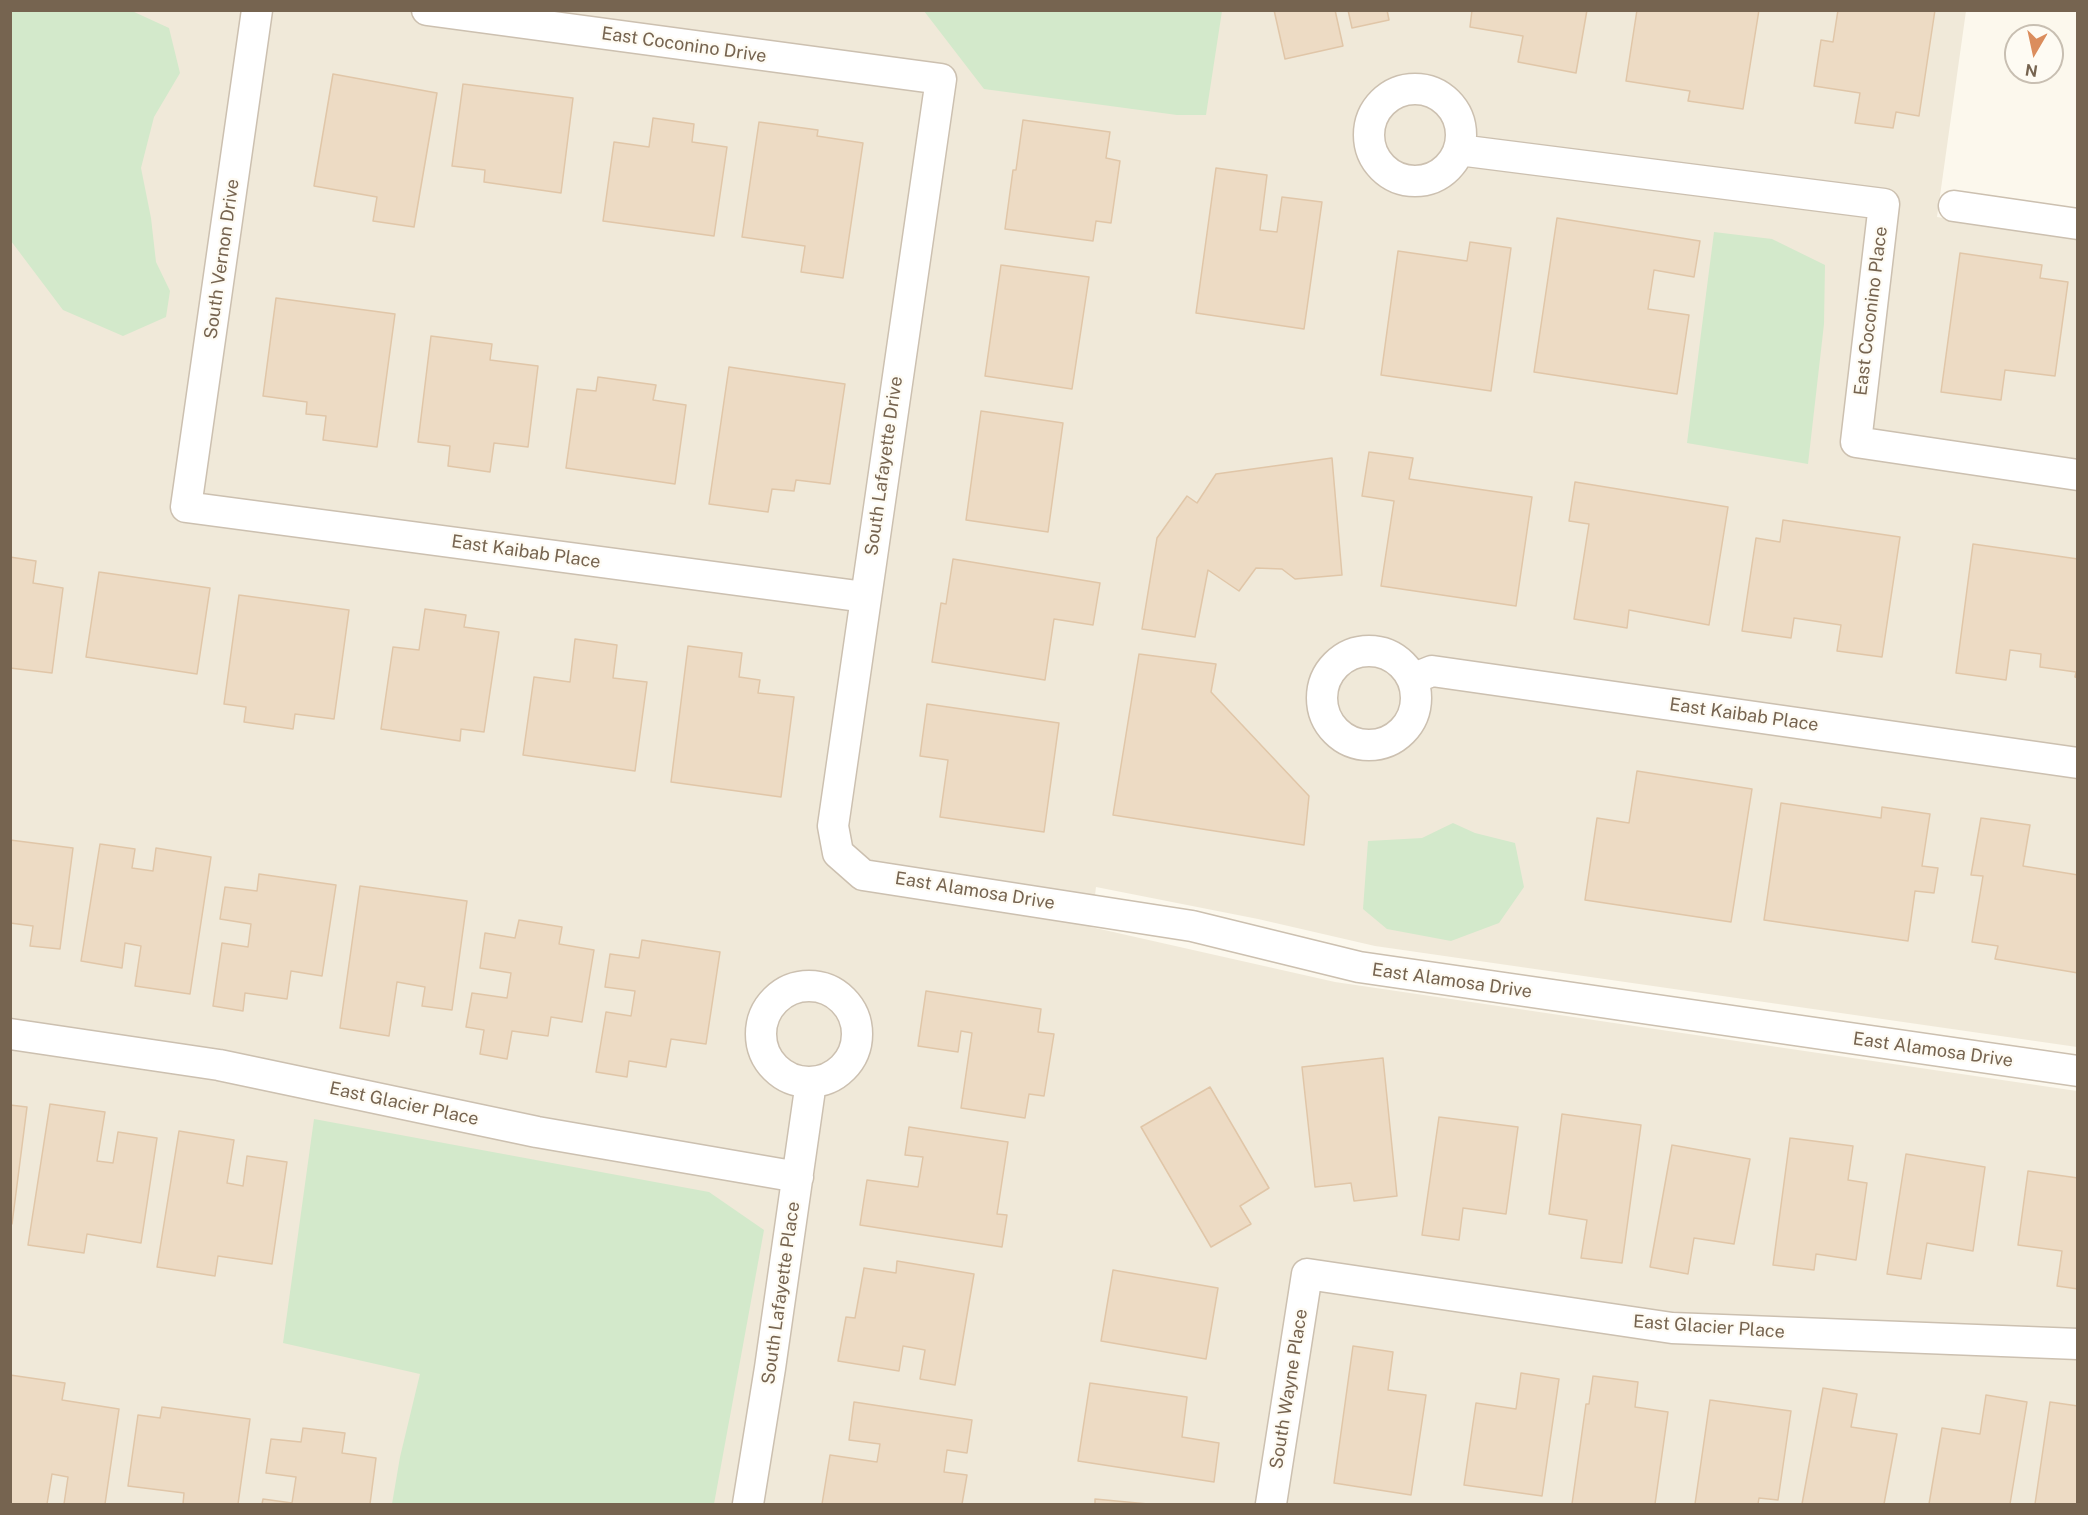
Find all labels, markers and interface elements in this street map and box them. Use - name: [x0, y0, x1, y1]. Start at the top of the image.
- street label: East Coconino Drive: [600, 23, 768, 67]
- north arrow: [2004, 24, 2064, 84]
- text: N: [2024, 60, 2039, 81]
- street label: South Vernon Drive: [200, 178, 244, 340]
- street label: East Coconino Place: [1850, 225, 1892, 397]
- street label: South Lafayette Drive: [861, 375, 907, 557]
- street label: East Kaibab Place: [450, 531, 602, 573]
- street label: East Kaibab Place: [1668, 694, 1820, 736]
- street label: East Alamosa Drive: [894, 868, 1056, 914]
- street label: East Alamosa Drive: [1371, 959, 1533, 1003]
- street label: East Alamosa Drive: [1852, 1028, 2014, 1072]
- street label: East Glacier Place: [327, 1078, 481, 1130]
- street label: South Lafayette Place: [757, 1200, 805, 1386]
- street label: South Wayne Place: [1266, 1307, 1312, 1471]
- street label: East Glacier Place: [1632, 1311, 1786, 1343]

